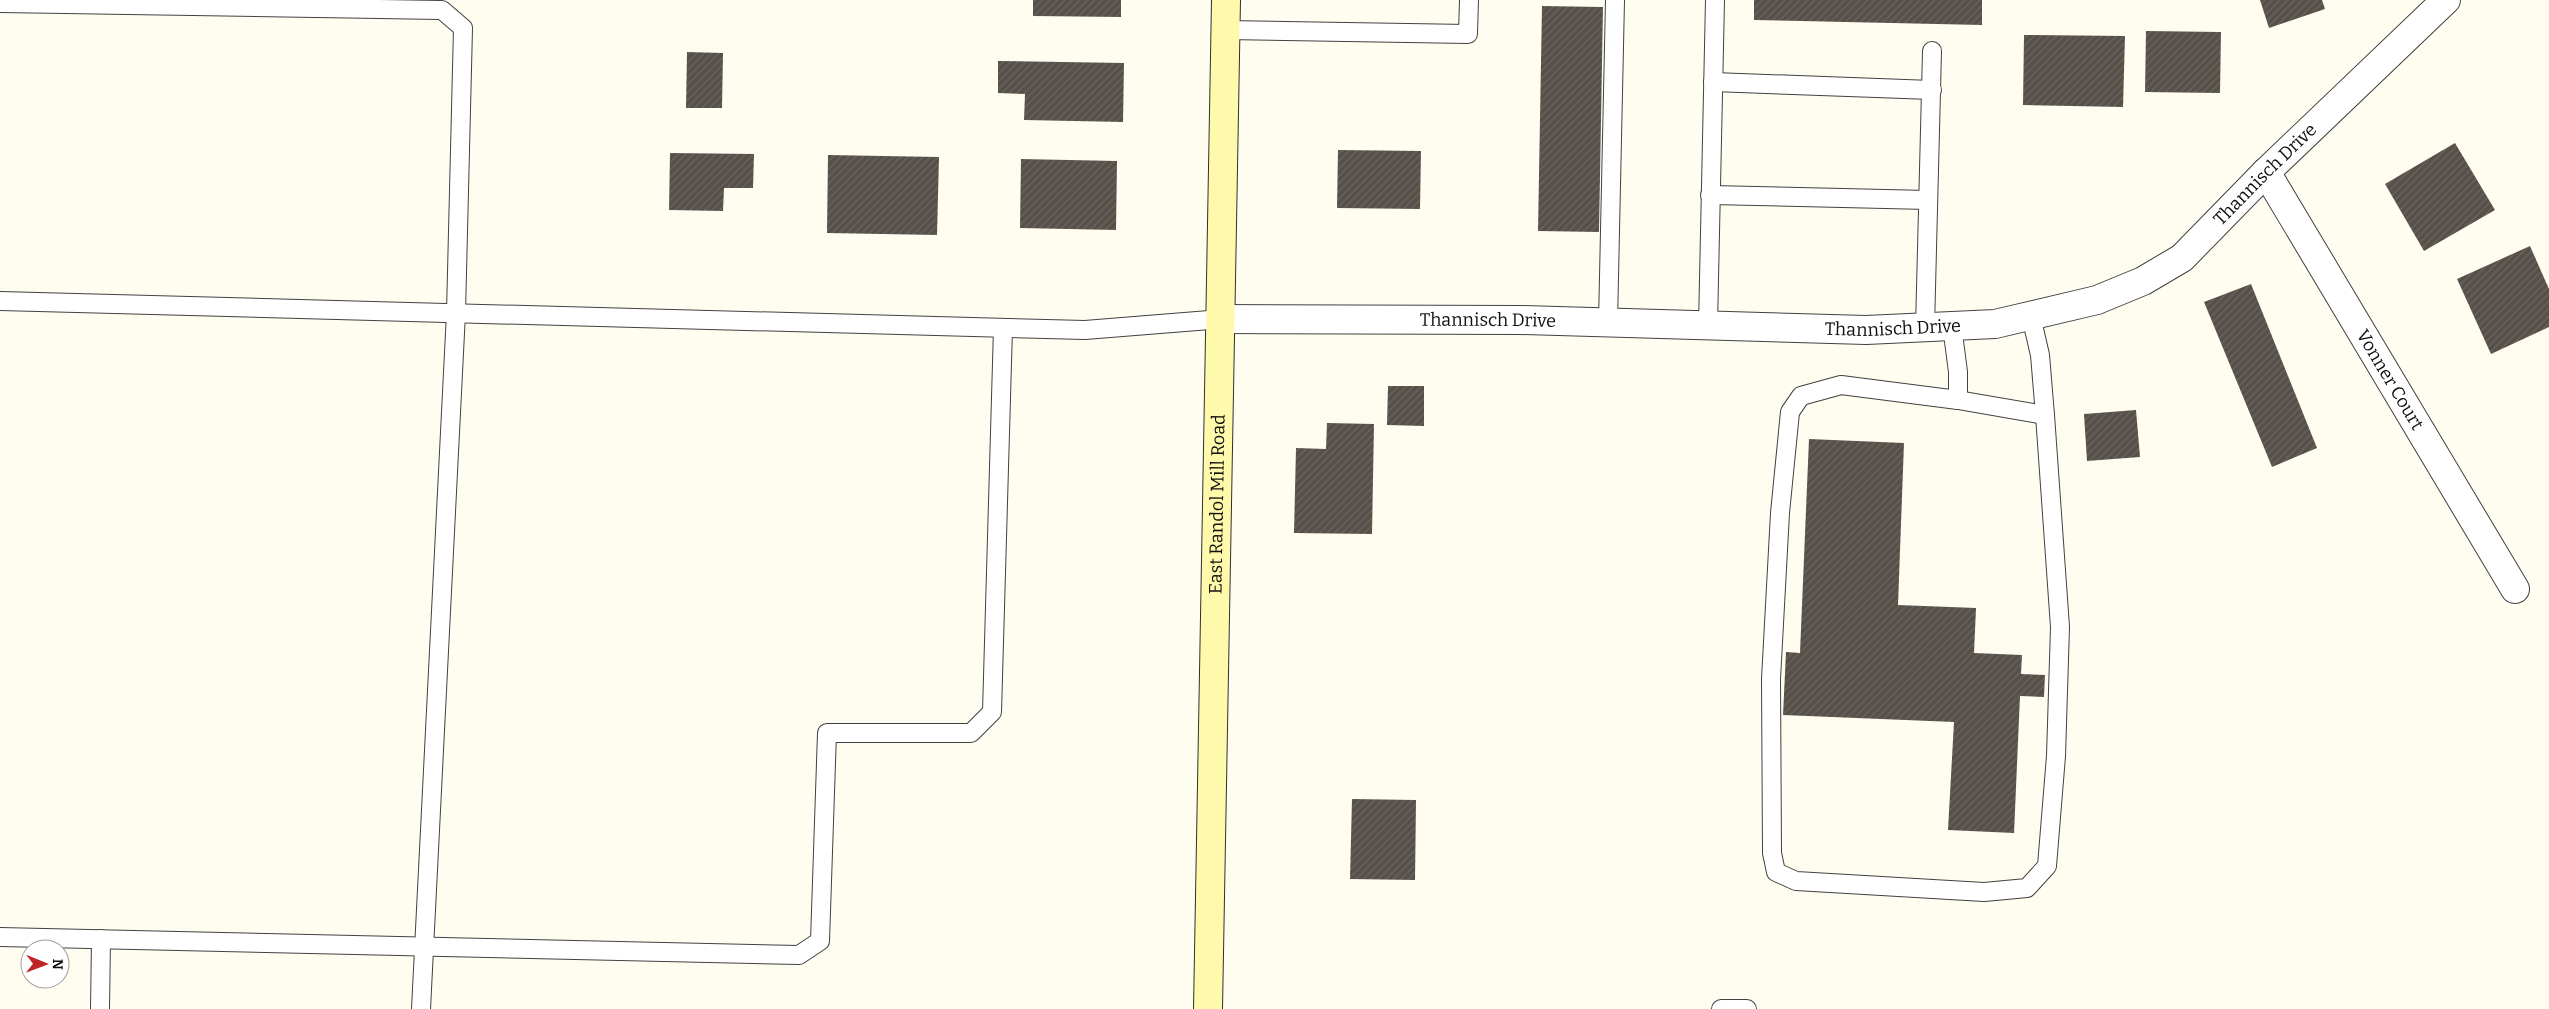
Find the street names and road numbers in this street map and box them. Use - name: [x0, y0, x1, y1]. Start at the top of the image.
- street label: Thannisch Drive: [2209, 119, 2321, 230]
- street label: Thannisch Drive: [1420, 309, 1556, 332]
- street label: Thannisch Drive: [1824, 315, 1961, 341]
- street label: Vonner Court: [2352, 326, 2429, 434]
- street label: East Randol Mill Road: [1204, 414, 1230, 594]

